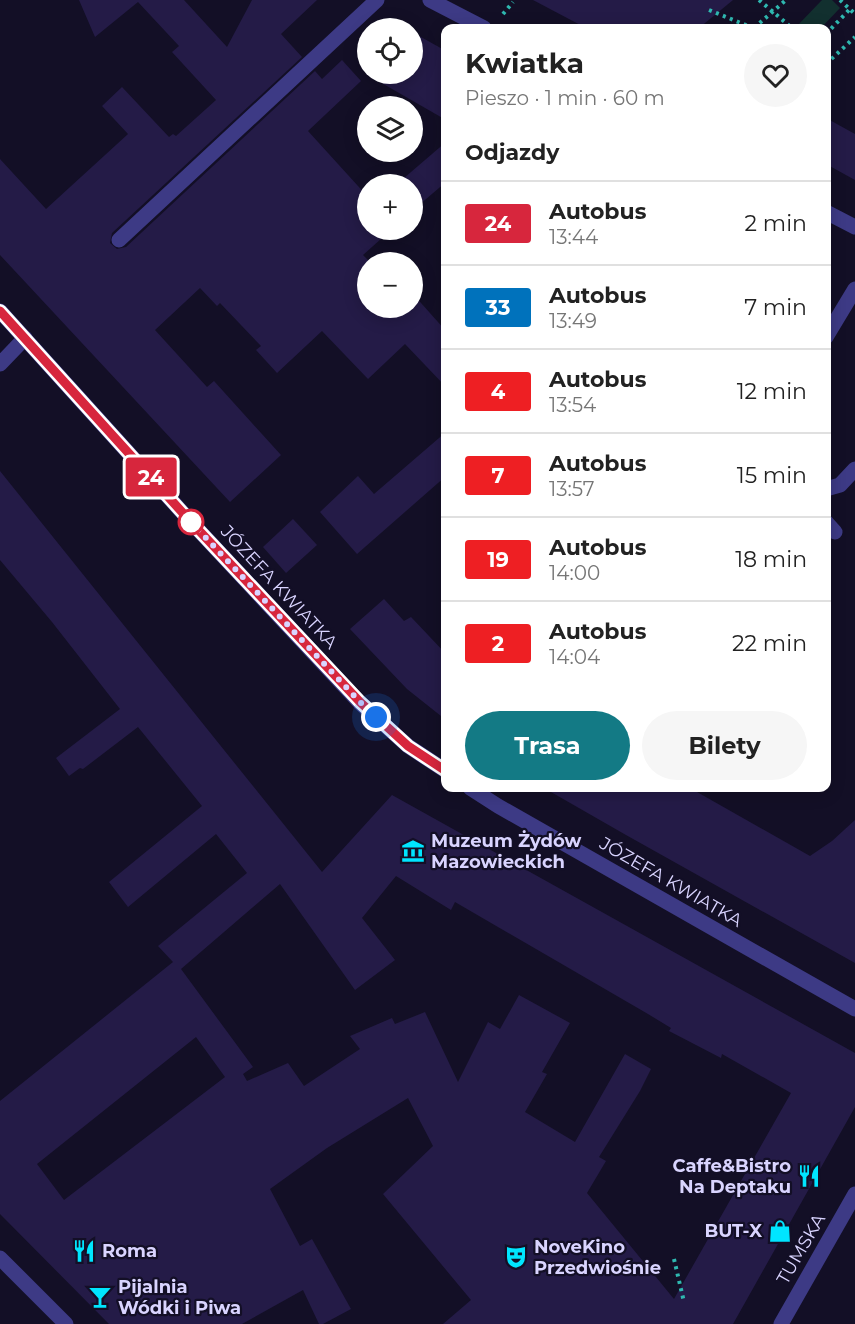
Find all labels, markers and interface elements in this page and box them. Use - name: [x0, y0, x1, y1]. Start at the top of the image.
- map controls: [357, 18, 423, 318]
- button: locate: [357, 18, 423, 84]
- button: heart: [744, 44, 807, 107]
- text: Kwiatka: [465, 46, 584, 80]
- text: Pieszo · 1 min · 60 m: [465, 86, 665, 110]
- button: layers: [357, 96, 423, 162]
- text: Odjazdy: [465, 139, 559, 166]
- button: +: [357, 174, 423, 240]
- text: Autobus: [549, 198, 646, 225]
- text: 2 min: [745, 210, 807, 237]
- text: 24: [485, 211, 511, 236]
- text: 13:44: [549, 225, 598, 249]
- button: −: [357, 252, 423, 318]
- text: Autobus: [549, 282, 646, 309]
- text: 7 min: [744, 294, 807, 321]
- text: 33: [486, 295, 510, 320]
- text: 13:49: [549, 309, 597, 333]
- text: Autobus: [549, 366, 646, 393]
- text: 12 min: [737, 378, 807, 405]
- text: 4: [491, 379, 505, 404]
- text: 13:54: [549, 393, 596, 417]
- text: Autobus: [549, 450, 646, 477]
- line badge: 24: [124, 458, 178, 496]
- text: 15 min: [737, 462, 807, 489]
- text: 7: [491, 463, 505, 488]
- text: 24: [138, 465, 164, 490]
- text: 13:57: [549, 477, 595, 501]
- unlabelled marker: [178, 509, 204, 535]
- street label: JÓZEFA KWIATKA: [215, 520, 342, 654]
- text: Autobus: [549, 534, 646, 561]
- text: 18 min: [735, 546, 807, 573]
- text: 19: [487, 547, 509, 572]
- text: 14:00: [549, 561, 600, 585]
- text: Autobus: [549, 618, 646, 645]
- text: 22 min: [732, 630, 807, 657]
- text: 2: [492, 631, 504, 656]
- text: 14:04: [549, 645, 600, 669]
- your location: [361, 702, 391, 732]
- button: Trasa: [465, 711, 630, 780]
- button: Bilety: [642, 711, 807, 780]
- place label: Muzeum Żydów Mazowieckich: [431, 830, 581, 873]
- street label: JÓZEFA KWIATKA: [595, 832, 746, 932]
- museum icon: Muzeum Żydów Mazowieckich: [400, 838, 426, 864]
- place label: Caffe&Bistro Na Deptaku: [673, 1155, 791, 1198]
- restaurant icon: Caffe&Bistro Na Deptaku: [796, 1163, 822, 1189]
- street label: TUMSKA: [772, 1210, 830, 1288]
- shop icon: BUT-X: [767, 1218, 793, 1244]
- place label: BUT-X: [704, 1220, 762, 1242]
- place label: NoveKino Przedwiośnie: [534, 1236, 661, 1279]
- restaurant icon: Roma: [71, 1238, 97, 1264]
- place label: Roma: [102, 1240, 157, 1262]
- theatre icon: NoveKino Przedwiośnie: [503, 1244, 529, 1270]
- place label: Pijalnia Wódki i Piwa: [118, 1276, 241, 1319]
- bar icon: Pijalnia Wódki i Piwa: [87, 1284, 113, 1310]

